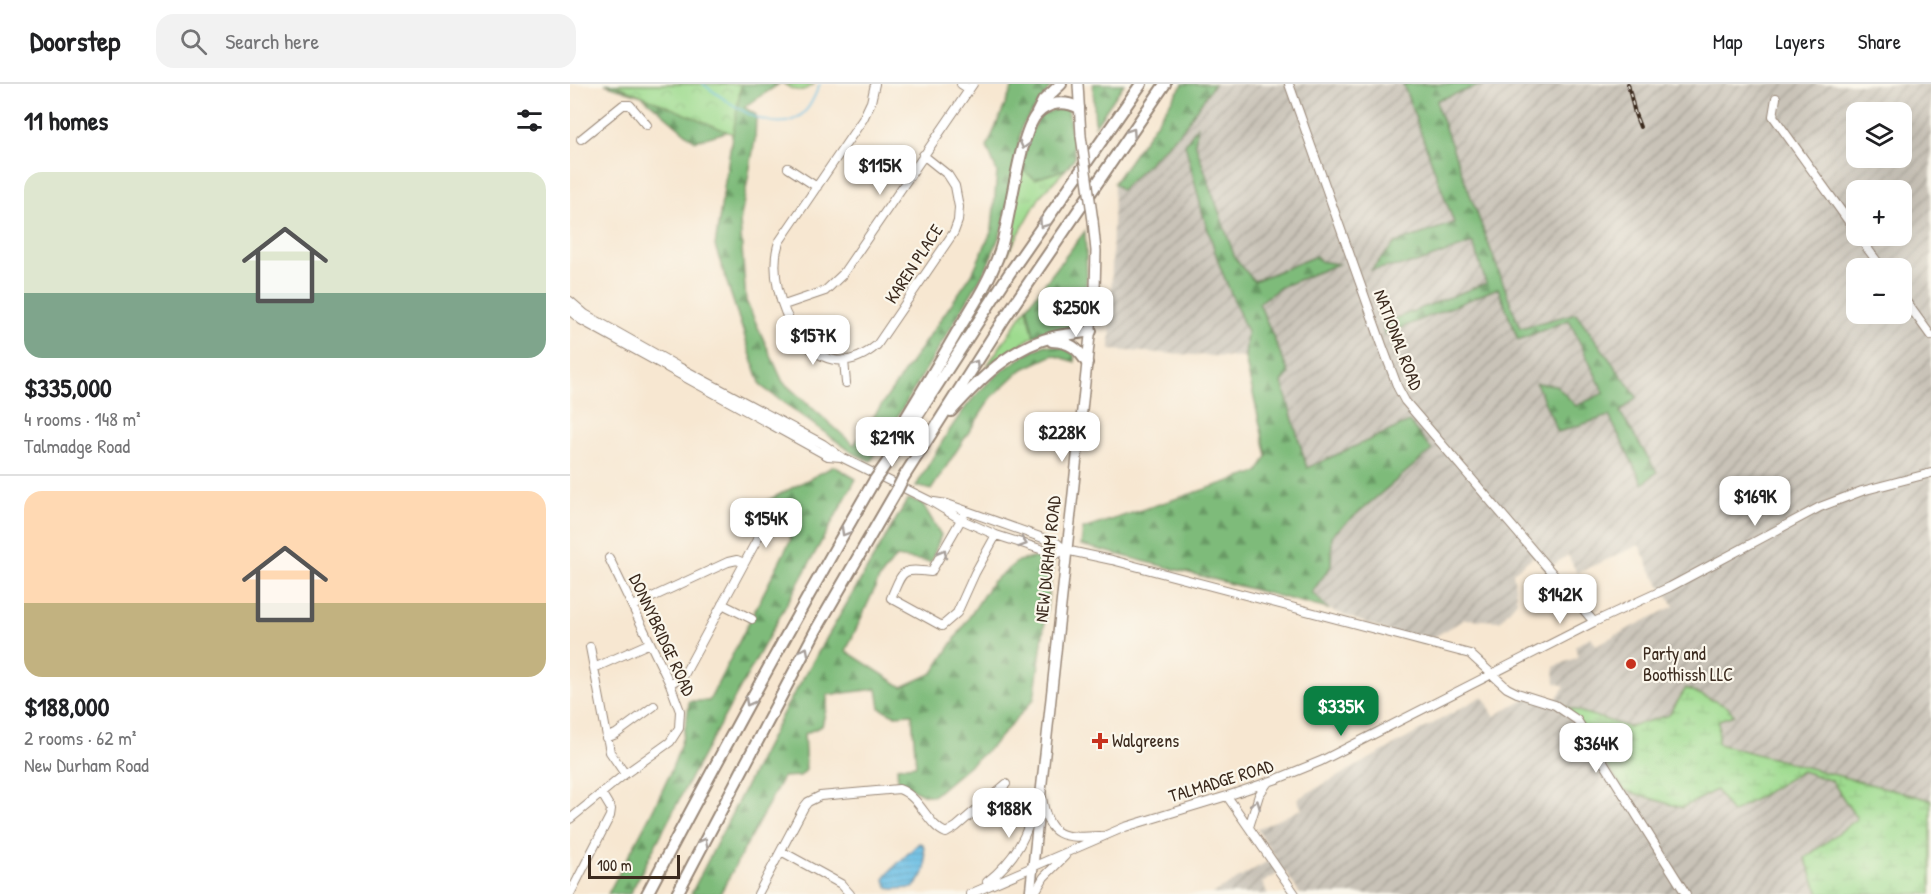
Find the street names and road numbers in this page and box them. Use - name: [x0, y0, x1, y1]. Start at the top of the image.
- street label: KAREN PLACE: [879, 219, 949, 308]
- street label: NATIONAL ROAD: [1368, 286, 1429, 394]
- street label: NEW DURHAM ROAD: [1028, 494, 1067, 623]
- street label: DONNYBRIDGE ROAD: [623, 570, 702, 700]
- street label: TALMADGE ROAD: [1165, 753, 1277, 808]

